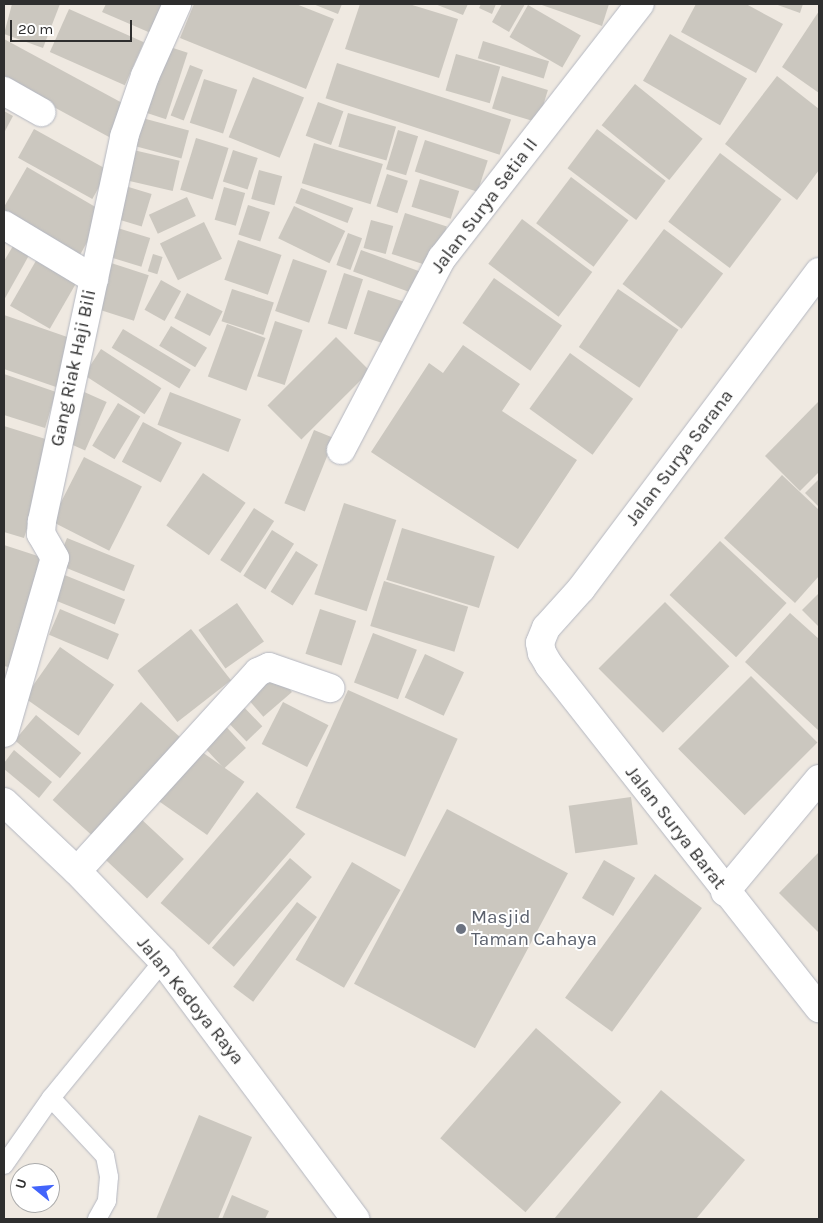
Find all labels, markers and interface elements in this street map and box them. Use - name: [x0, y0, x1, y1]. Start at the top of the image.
- scale bar: [12, 10, 135, 42]
- text: 20 m: [18, 20, 53, 38]
- street label: Jalan Surya Setia II: [427, 134, 543, 278]
- street label: Gang Riak Haji Bili: [46, 287, 102, 449]
- street label: Jalan Surya Sarana: [621, 385, 739, 531]
- street label: Jalan Surya Barat: [620, 762, 730, 894]
- place label: Masjid Taman Cahaya: [471, 907, 597, 951]
- marker: Masjid Taman Cahaya: [455, 923, 467, 935]
- street label: Jalan Kedoya Raya: [131, 932, 249, 1070]
- north arrow: [10, 1163, 60, 1213]
- text: U: [12, 1177, 31, 1191]

